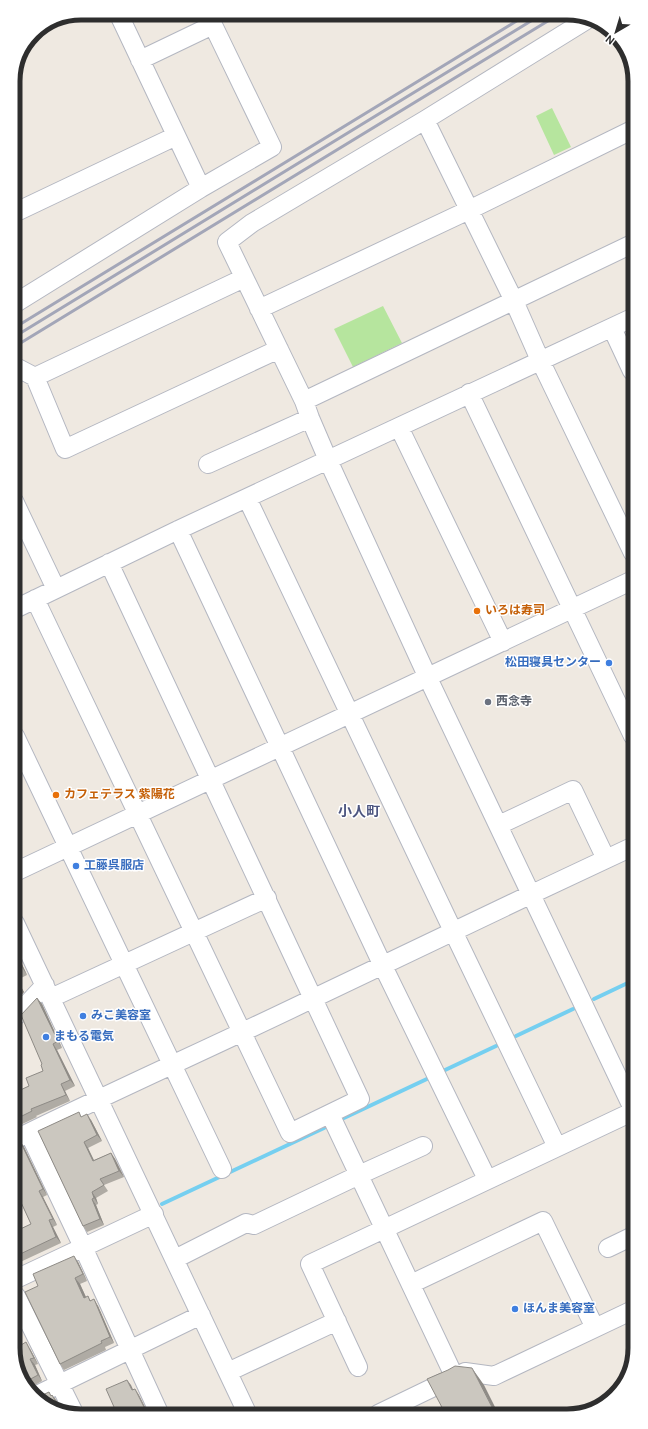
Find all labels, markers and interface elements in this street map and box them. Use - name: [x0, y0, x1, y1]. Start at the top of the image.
- north arrow: [596, 12, 636, 52]
- text: N: [603, 31, 618, 47]
- place label: いろは寿司: [485, 603, 545, 619]
- marker: いろは寿司: [472, 606, 482, 616]
- place label: 松田寝具センター: [505, 655, 601, 671]
- marker: 松田寝具センター: [604, 658, 614, 668]
- place label: 西念寺: [496, 694, 532, 710]
- marker: 西念寺: [483, 697, 493, 707]
- place label: カフェテラス 紫陽花: [64, 787, 175, 803]
- marker: カフェテラス 紫陽花: [51, 790, 61, 800]
- district label: 小人町: [338, 804, 380, 821]
- place label: 工藤呉服店: [84, 858, 144, 874]
- marker: 工藤呉服店: [71, 861, 81, 871]
- place label: みこ美容室: [91, 1008, 151, 1024]
- marker: みこ美容室: [78, 1011, 88, 1021]
- place label: まもる電気: [54, 1029, 114, 1045]
- marker: まもる電気: [41, 1032, 51, 1042]
- place label: ほんま美容室: [523, 1301, 595, 1317]
- marker: ほんま美容室: [510, 1304, 520, 1314]

